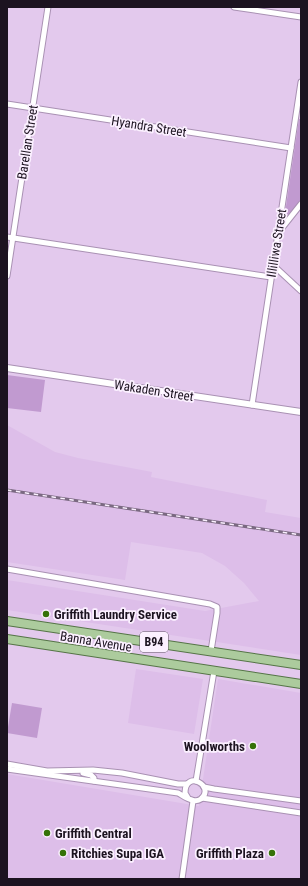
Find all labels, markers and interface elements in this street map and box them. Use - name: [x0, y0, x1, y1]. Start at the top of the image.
- street label: Barellan Street: [14, 104, 41, 180]
- street label: Hyandra Street: [110, 113, 188, 140]
- street label: Illilliwa Street: [264, 208, 289, 278]
- street label: Wakaden Street: [113, 377, 195, 404]
- place label: Griffith Laundry Service: [54, 607, 177, 622]
- marker: Griffith Laundry Service: [41, 609, 51, 619]
- street label: Banna Avenue: [59, 628, 133, 655]
- road number: B94: [140, 632, 168, 652]
- place label: Woolworths: [184, 739, 245, 754]
- marker: Woolworths: [248, 741, 258, 751]
- place label: Griffith Central: [55, 826, 132, 841]
- marker: Griffith Central: [42, 828, 52, 838]
- place label: Ritchies Supa IGA: [71, 846, 164, 861]
- place label: Griffith Plaza: [196, 846, 264, 861]
- marker: Ritchies Supa IGA: [58, 848, 68, 858]
- marker: Griffith Plaza: [267, 848, 277, 858]

